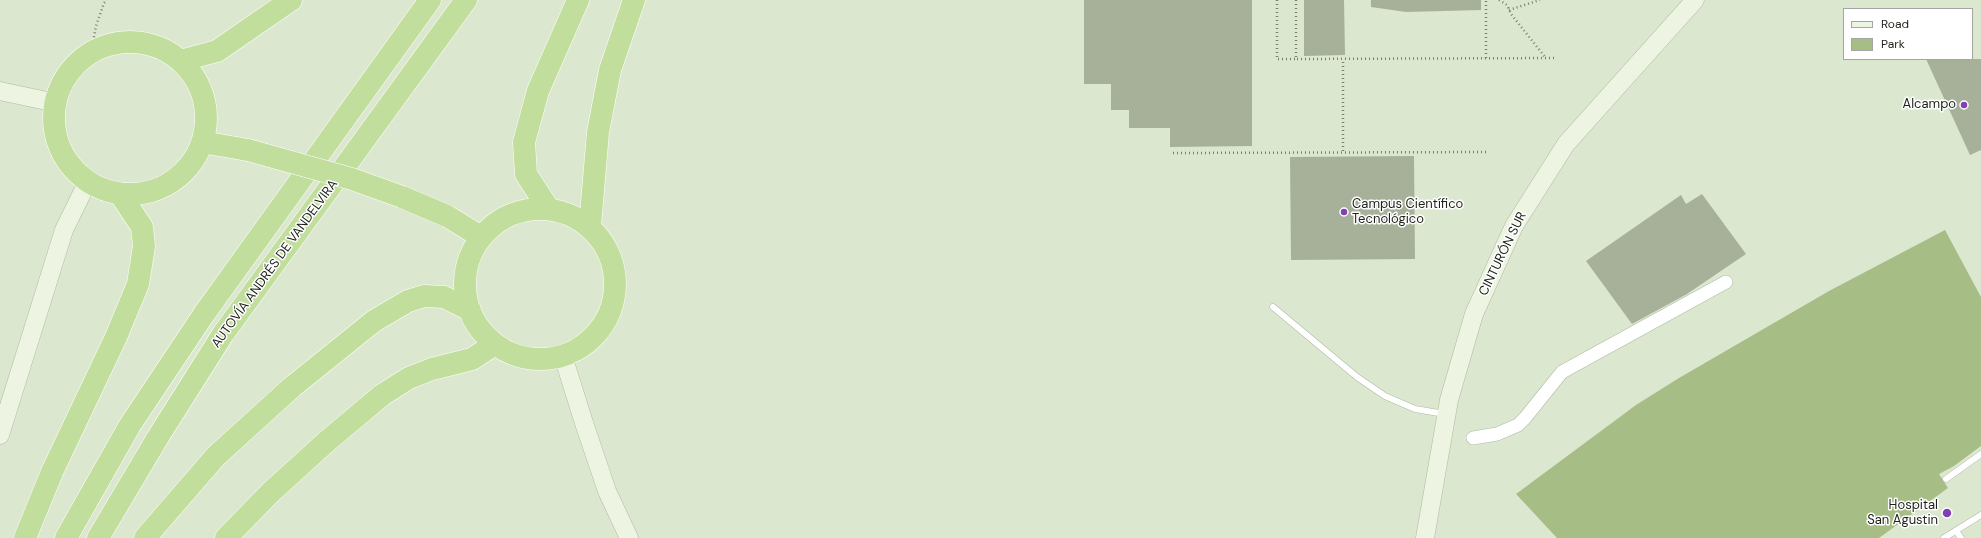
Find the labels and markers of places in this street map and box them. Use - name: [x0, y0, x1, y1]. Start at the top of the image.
- place label: Alcampo: [1903, 97, 1956, 113]
- marker: Alcampo: [1959, 100, 1969, 110]
- place label: Campus Científico Tecnológico: [1352, 197, 1463, 228]
- marker: Campus Científico Tecnológico: [1339, 207, 1349, 217]
- place label: Hospital San Agustin: [1867, 498, 1938, 529]
- marker: Hospital San Agustin: [1941, 507, 1953, 519]

